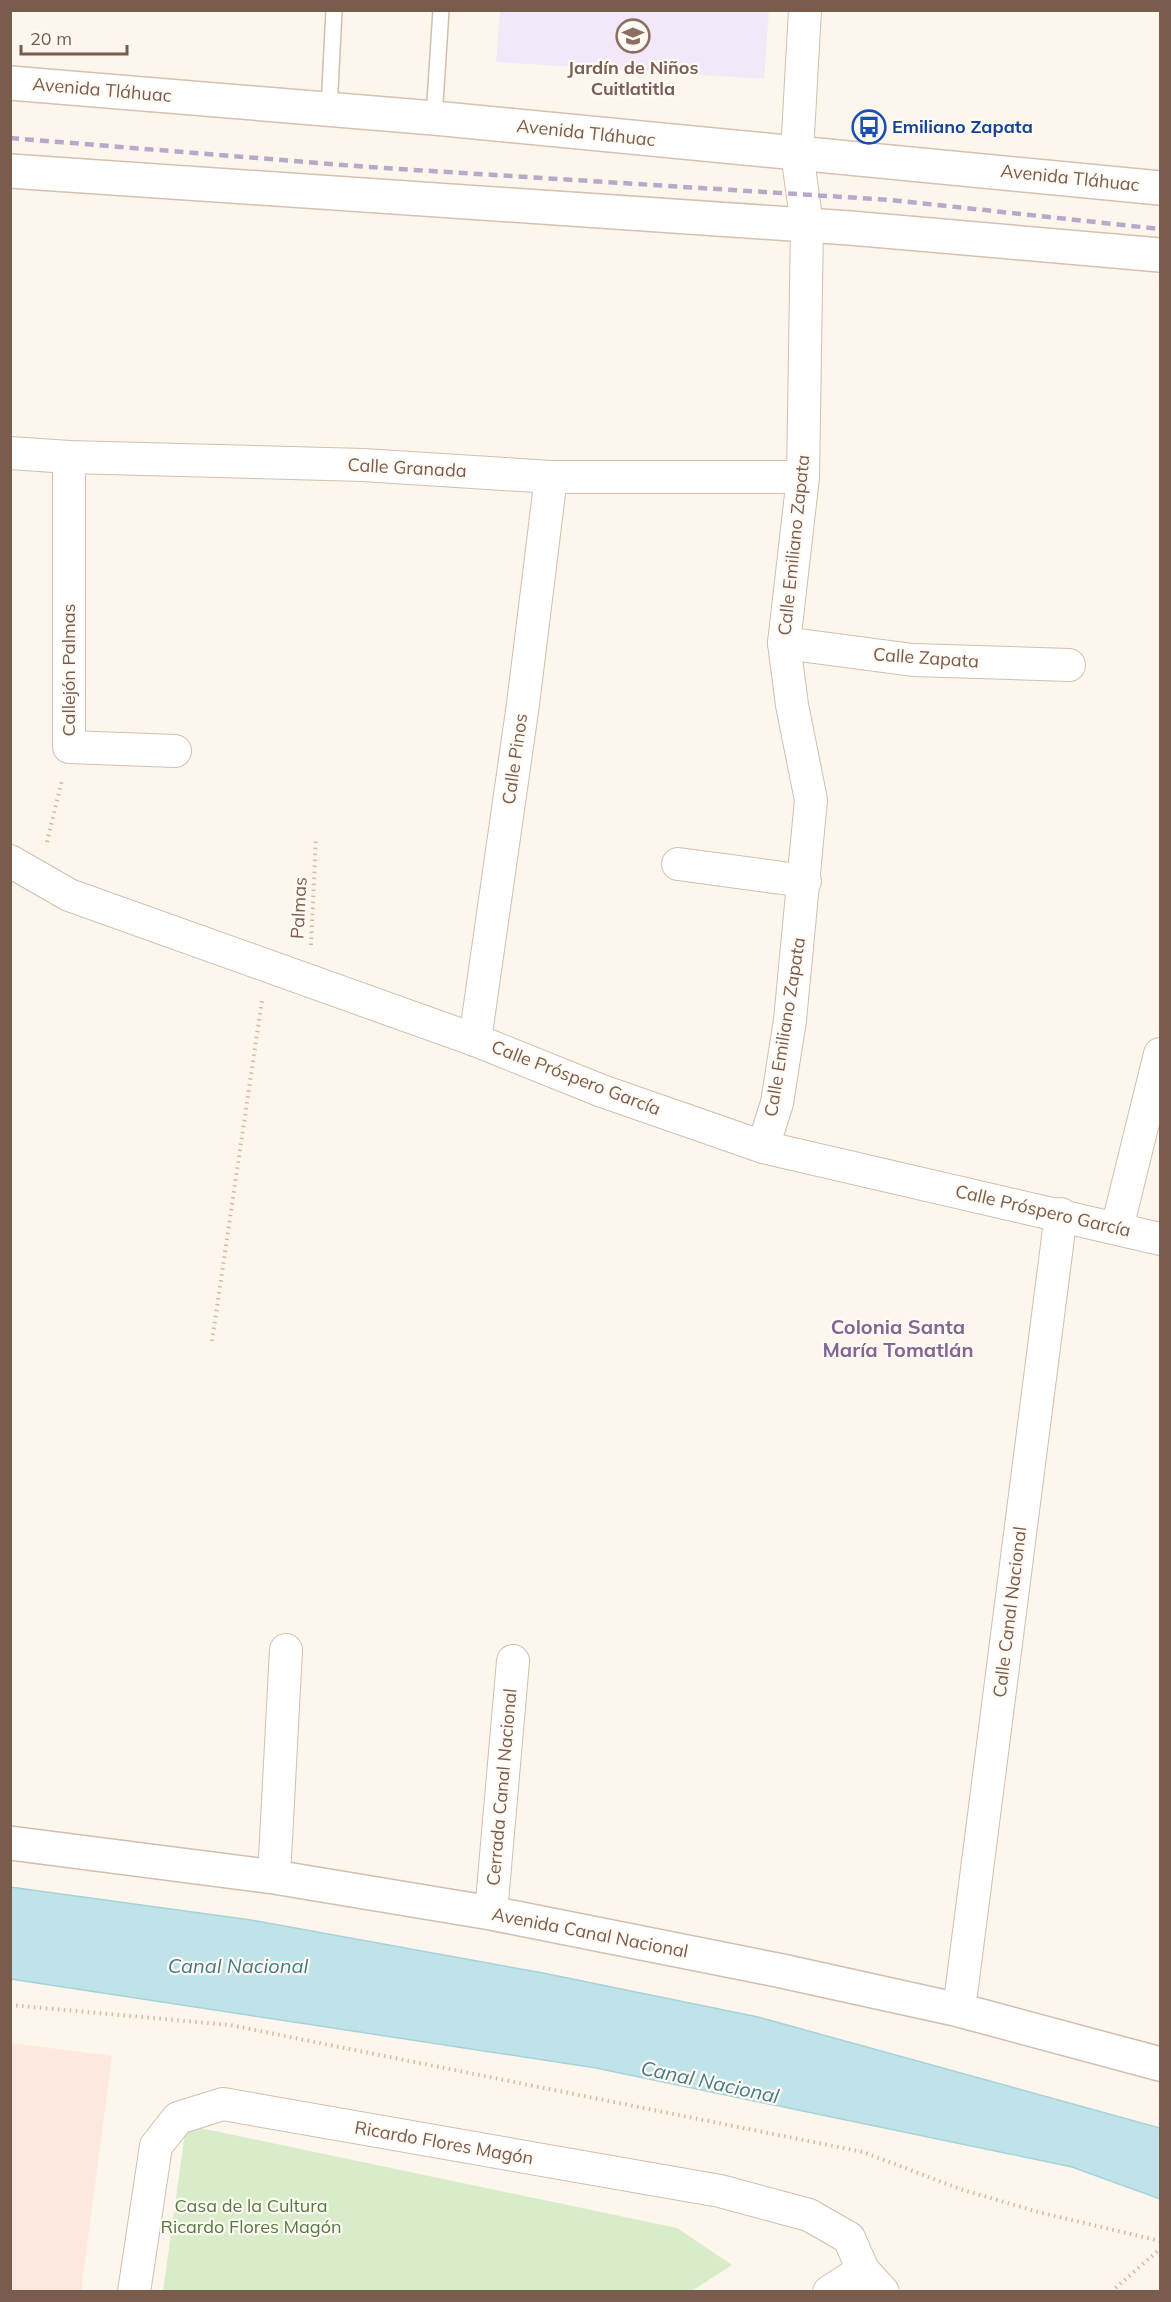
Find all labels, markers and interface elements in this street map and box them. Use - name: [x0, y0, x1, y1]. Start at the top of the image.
- scale bar: [21, 18, 128, 56]
- school or university icon: Jardín de Niños Cuitlatitla: [615, 18, 651, 54]
- text: 20 m: [30, 27, 72, 50]
- place label: Jardín de Niños Cuitlatitla: [567, 56, 699, 100]
- street label: Avenida Tláhuac: [31, 72, 173, 107]
- bus stop icon: Emiliano Zapata: [851, 109, 887, 145]
- street label: Avenida Tláhuac: [515, 114, 657, 151]
- place label: Emiliano Zapata: [892, 115, 1033, 138]
- street label: Avenida Tláhuac: [999, 159, 1141, 196]
- street label: Calle Granada: [347, 453, 467, 482]
- street label: Calle Emiliano Zapata: [773, 453, 814, 636]
- street label: Callejón Palmas: [57, 603, 80, 736]
- street label: Calle Zapata: [872, 642, 980, 673]
- street label: Calle Pinos: [497, 712, 532, 806]
- street label: Palmas: [285, 876, 312, 939]
- street label: Calle Emiliano Zapata: [759, 935, 810, 1118]
- street label: Calle Próspero García: [488, 1035, 664, 1120]
- street label: Calle Próspero García: [953, 1179, 1133, 1242]
- district label: Colonia Santa María Tomatlán: [822, 1314, 974, 1362]
- street label: Calle Canal Nacional: [988, 1525, 1031, 1699]
- street label: Cerrada Canal Nacional: [481, 1687, 522, 1887]
- street label: Avenida Canal Nacional: [490, 1902, 690, 1963]
- water label: Canal Nacional: [168, 1953, 309, 1978]
- water label: Canal Nacional: [639, 2055, 782, 2108]
- street label: Ricardo Flores Magón: [353, 2115, 535, 2170]
- park label: Casa de la Cultura Ricardo Flores Magón: [160, 2194, 342, 2238]

